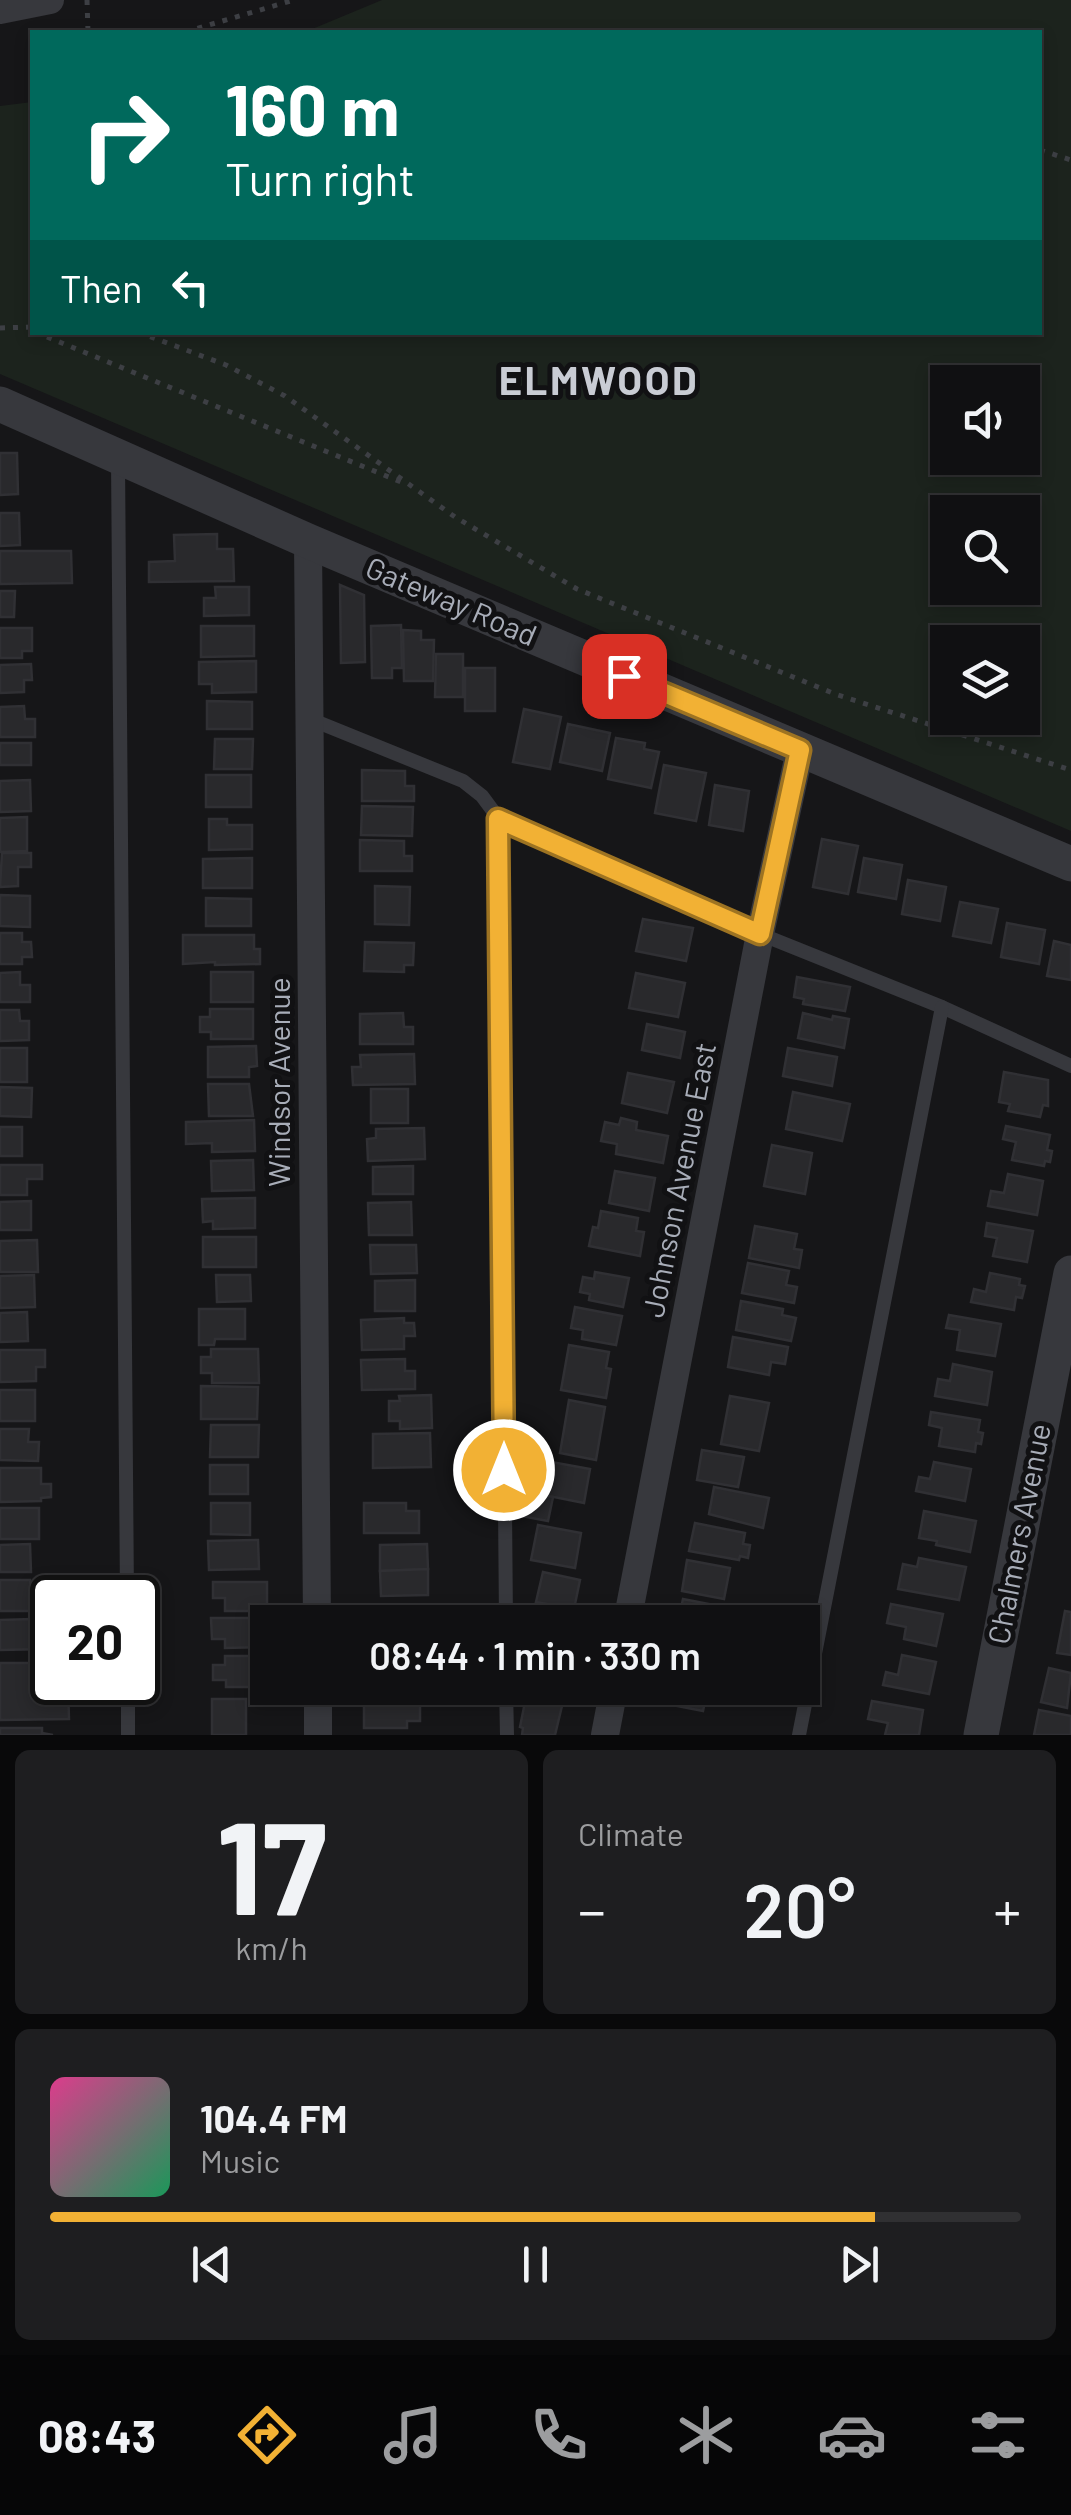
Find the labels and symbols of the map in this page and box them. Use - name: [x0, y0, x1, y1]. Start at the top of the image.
- district label: ELMWOOD: [499, 355, 699, 403]
- street label: Gateway Road: [361, 548, 543, 652]
- pin: [582, 634, 667, 719]
- street label: Windsor Avenue: [260, 977, 296, 1187]
- street label: Johnson Avenue East: [634, 1039, 722, 1320]
- position arrow: [452, 1418, 556, 1522]
- street label: Chalmers Avenue: [979, 1420, 1057, 1647]
- speed limit sign: 20: [30, 1575, 160, 1705]

